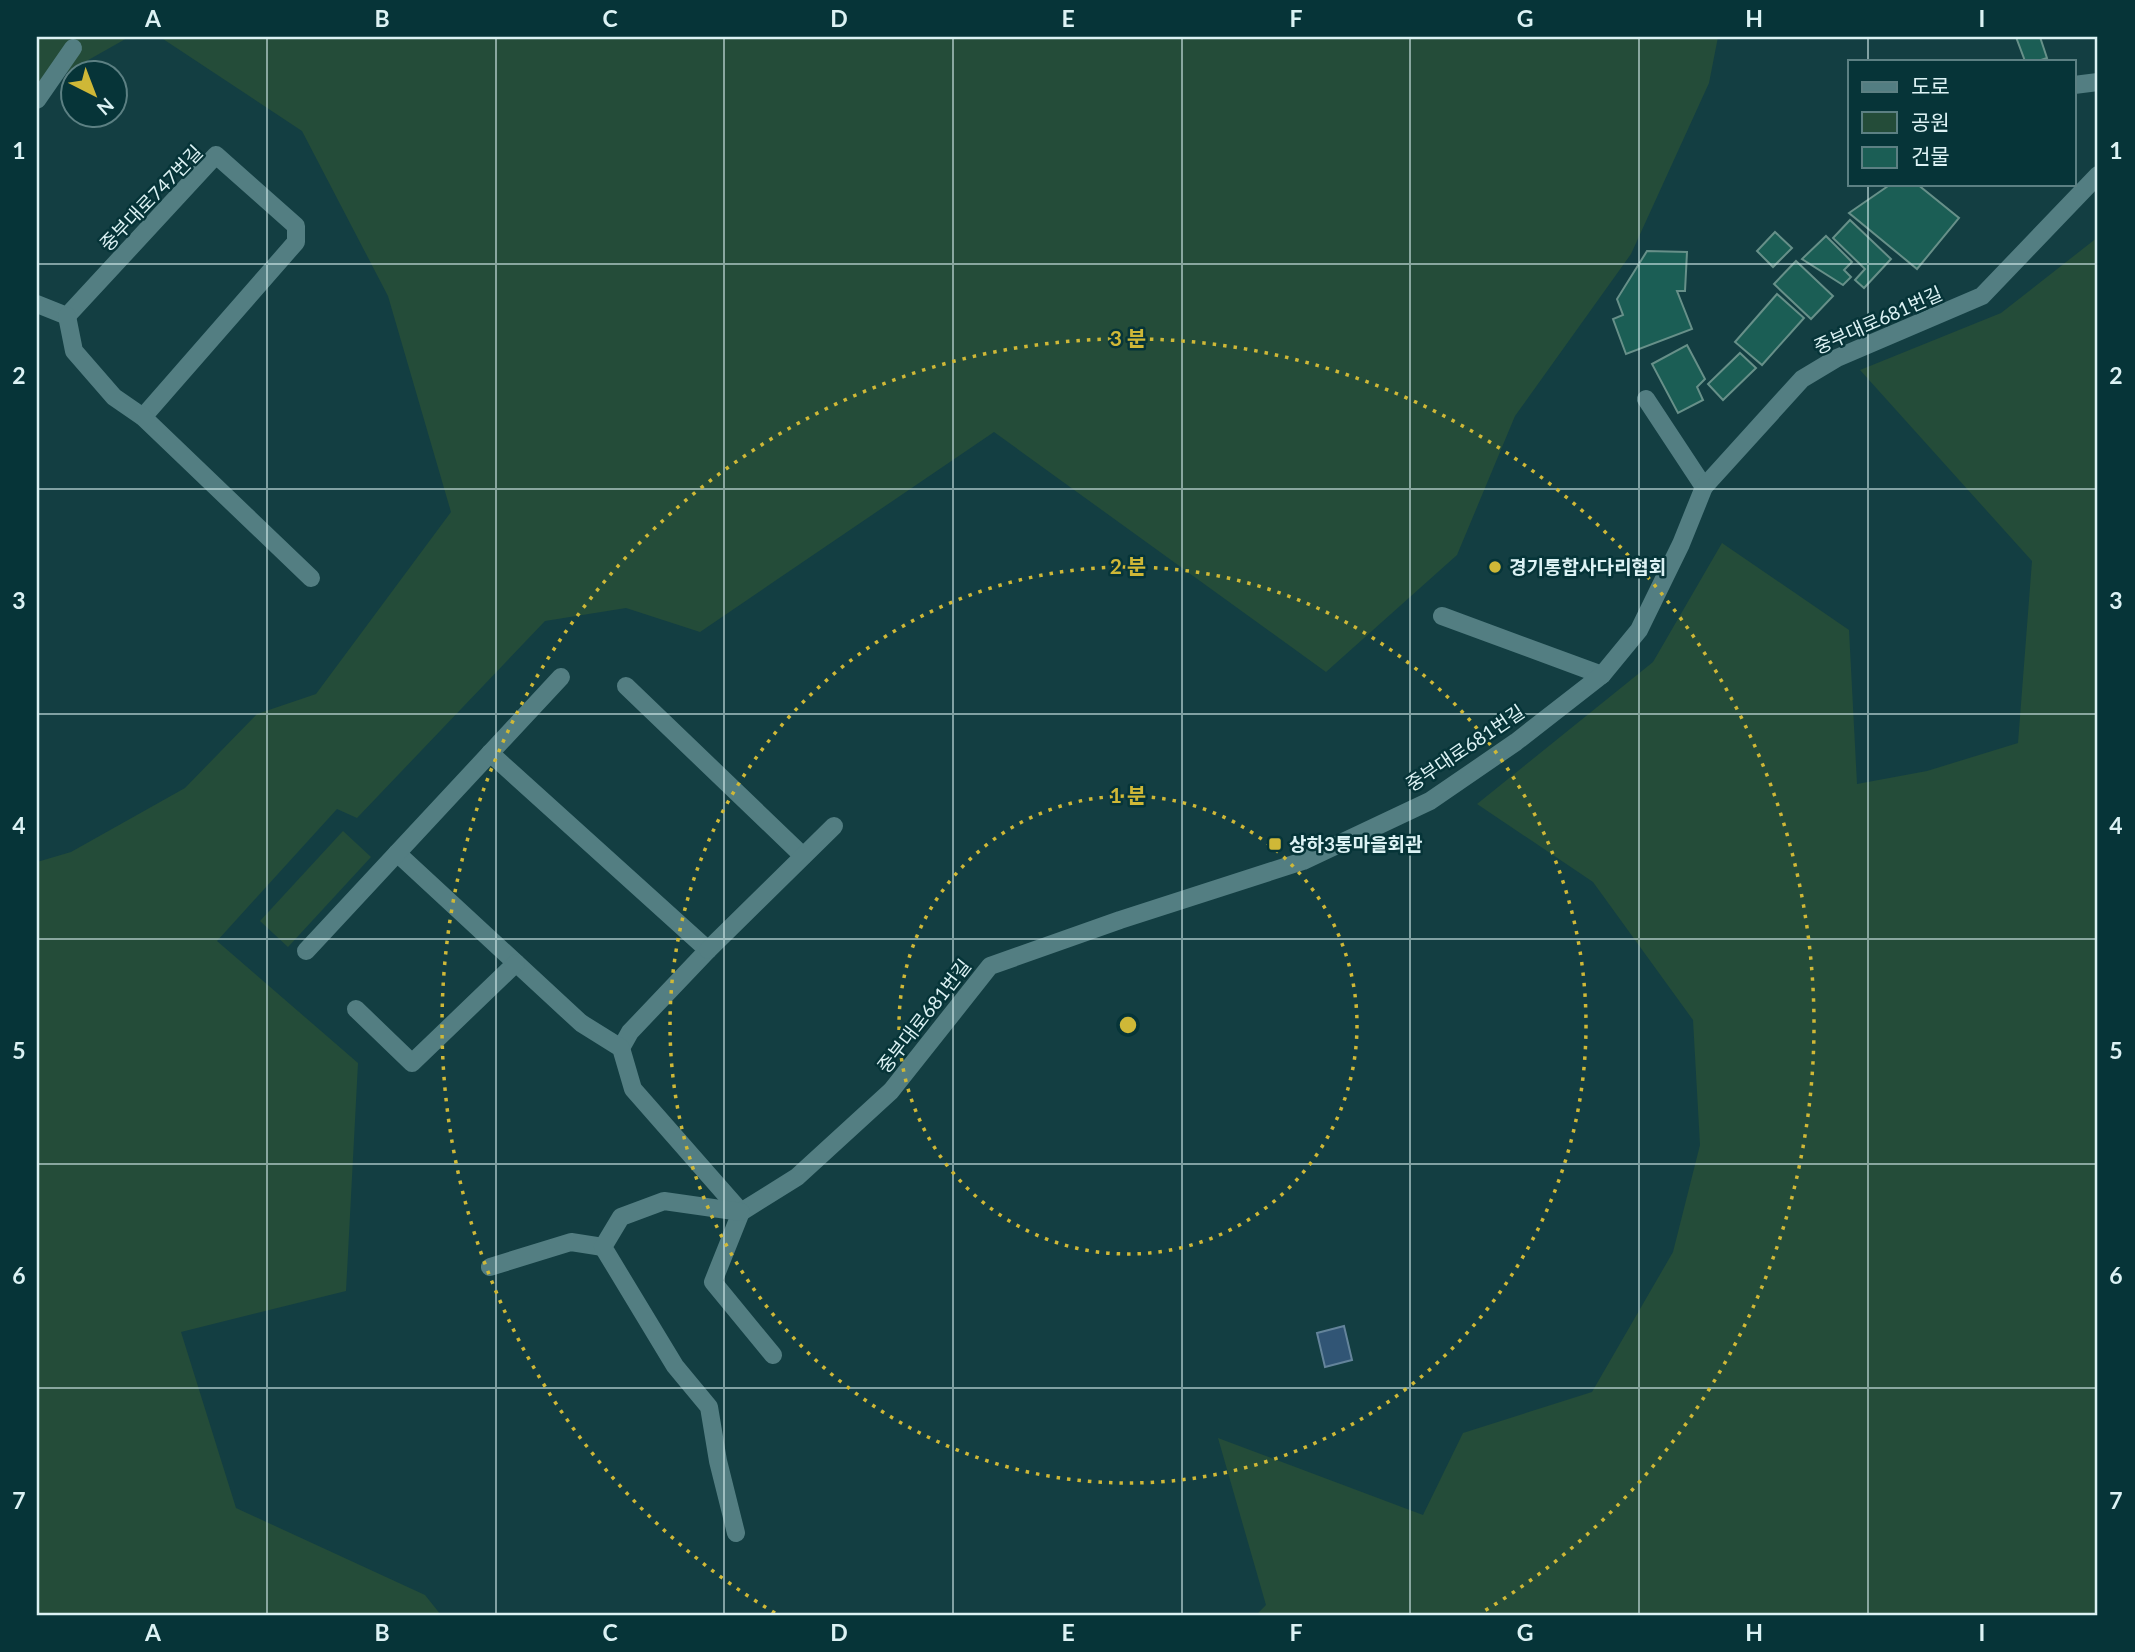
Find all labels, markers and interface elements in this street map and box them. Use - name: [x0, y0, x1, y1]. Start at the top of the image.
- text: A: [144, 4, 162, 32]
- text: B: [374, 4, 390, 32]
- text: C: [602, 4, 618, 32]
- text: D: [830, 4, 848, 32]
- text: E: [1061, 4, 1075, 32]
- text: F: [1289, 4, 1303, 32]
- text: G: [1517, 4, 1533, 32]
- text: H: [1745, 4, 1763, 32]
- text: I: [1979, 4, 1985, 32]
- north arrow: [60, 60, 130, 130]
- legend: [1848, 60, 2076, 186]
- text: 도로: [1911, 73, 1950, 98]
- text: N: [93, 94, 119, 120]
- text: 공원: [1911, 109, 1950, 134]
- text: 1: [12, 136, 26, 164]
- text: 1: [2109, 136, 2123, 164]
- street label: 중부대로747번길: [94, 140, 207, 255]
- text: 건물: [1911, 143, 1950, 168]
- street label: 중부대로681번길: [1810, 281, 1945, 358]
- text: 3 분: [1110, 325, 1146, 350]
- text: 2: [12, 361, 26, 389]
- text: 2: [2109, 361, 2123, 389]
- text: 2 분: [1110, 553, 1146, 578]
- place label: 경기통합사다리협회: [1509, 555, 1666, 578]
- marker: 경기통합사다리협회: [1487, 559, 1503, 575]
- text: 3: [12, 586, 26, 614]
- text: 3: [2109, 586, 2123, 614]
- street label: 중부대로681번길: [1401, 699, 1528, 796]
- text: 1 분: [1110, 782, 1146, 807]
- text: 4: [12, 811, 26, 839]
- text: 4: [2109, 811, 2123, 839]
- place label: 상하3통마을회관: [1289, 832, 1423, 855]
- marker: 상하3통마을회관: [1267, 836, 1283, 852]
- street label: 중부대로681번길: [872, 954, 975, 1077]
- centre of rings: [1116, 1013, 1140, 1037]
- text: 5: [12, 1036, 26, 1064]
- text: 5: [2109, 1036, 2123, 1064]
- text: 6: [12, 1261, 26, 1289]
- text: 6: [2109, 1261, 2123, 1289]
- text: 7: [12, 1486, 26, 1514]
- text: 7: [2109, 1486, 2123, 1514]
- text: A: [144, 1618, 162, 1646]
- text: B: [374, 1618, 390, 1646]
- text: C: [602, 1618, 618, 1646]
- text: D: [830, 1618, 848, 1646]
- text: E: [1061, 1618, 1075, 1646]
- text: F: [1289, 1618, 1303, 1646]
- text: G: [1517, 1618, 1533, 1646]
- text: H: [1745, 1618, 1763, 1646]
- text: I: [1979, 1618, 1985, 1646]

